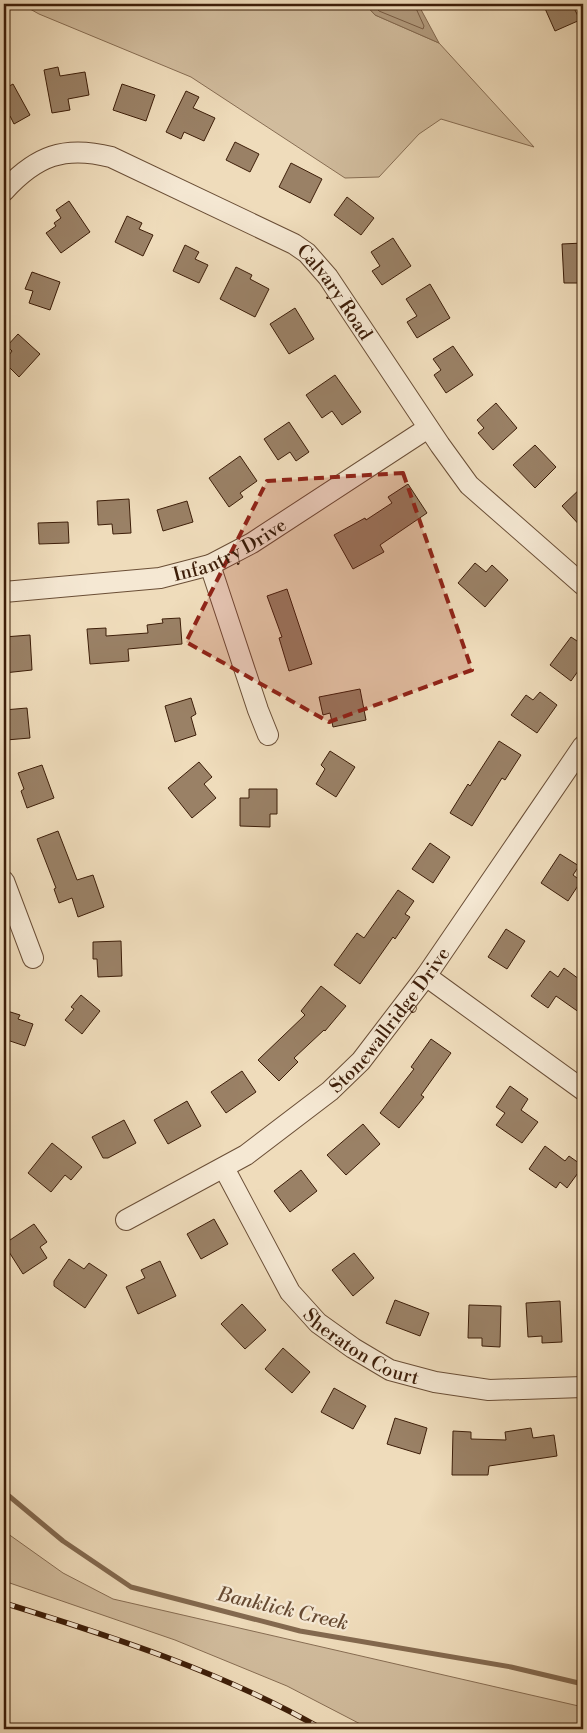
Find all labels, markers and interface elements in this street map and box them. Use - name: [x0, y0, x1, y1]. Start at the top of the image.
- street label: Calvary Road: [292, 239, 378, 345]
- street label: Infantry Drive: [170, 513, 291, 587]
- street label: Stonewallridge Drive: [324, 943, 455, 1098]
- street label: Sheraton Court: [297, 1304, 422, 1390]
- water label: Banklick Creek: [214, 1582, 351, 1637]

